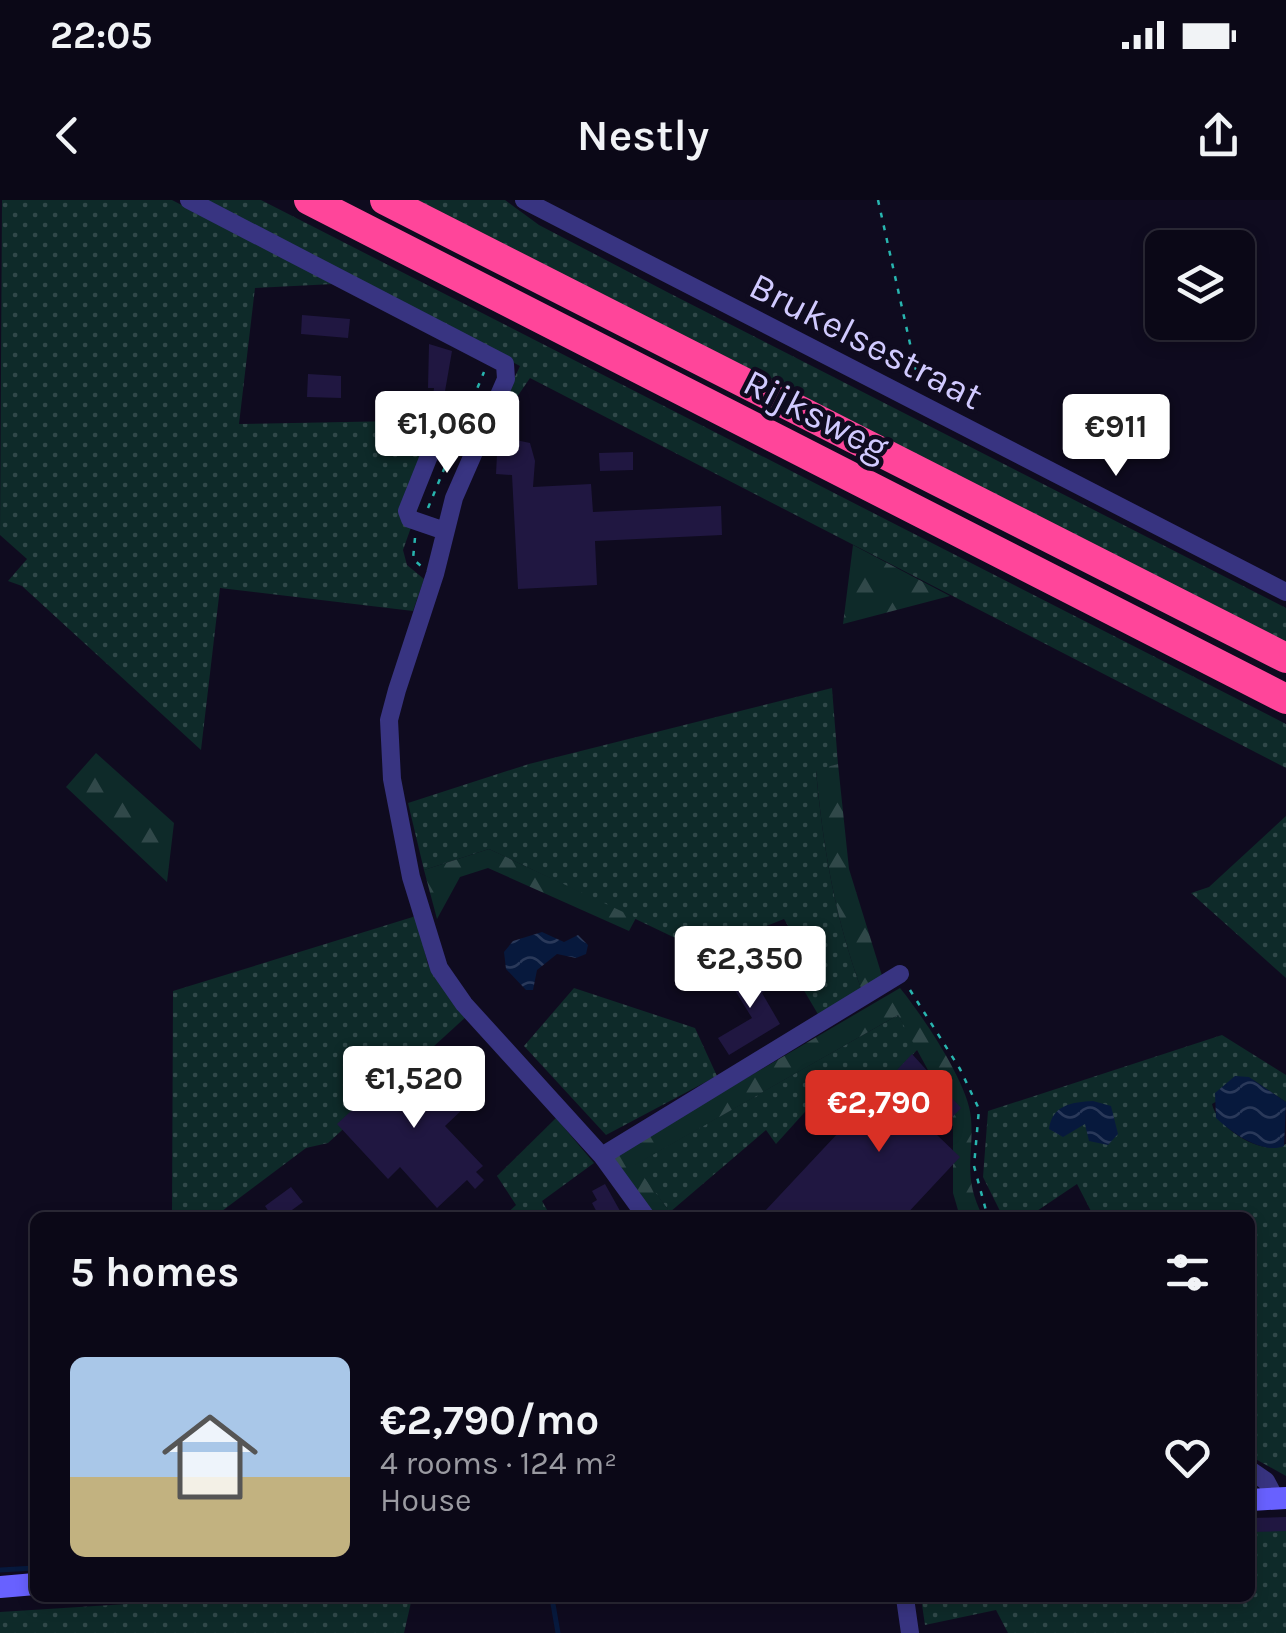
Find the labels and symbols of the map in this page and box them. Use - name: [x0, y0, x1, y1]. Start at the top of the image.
- street label: Brukelsestraat: [742, 263, 990, 419]
- street label: Rijksweg: [736, 359, 896, 471]
- pin: €1,060: [366, 391, 528, 476]
- pin: €911: [1057, 394, 1175, 479]
- pin: €2,350: [669, 926, 831, 1011]
- pin: €1,520: [333, 1046, 495, 1131]
- pin: €2,790: [798, 1070, 960, 1155]

